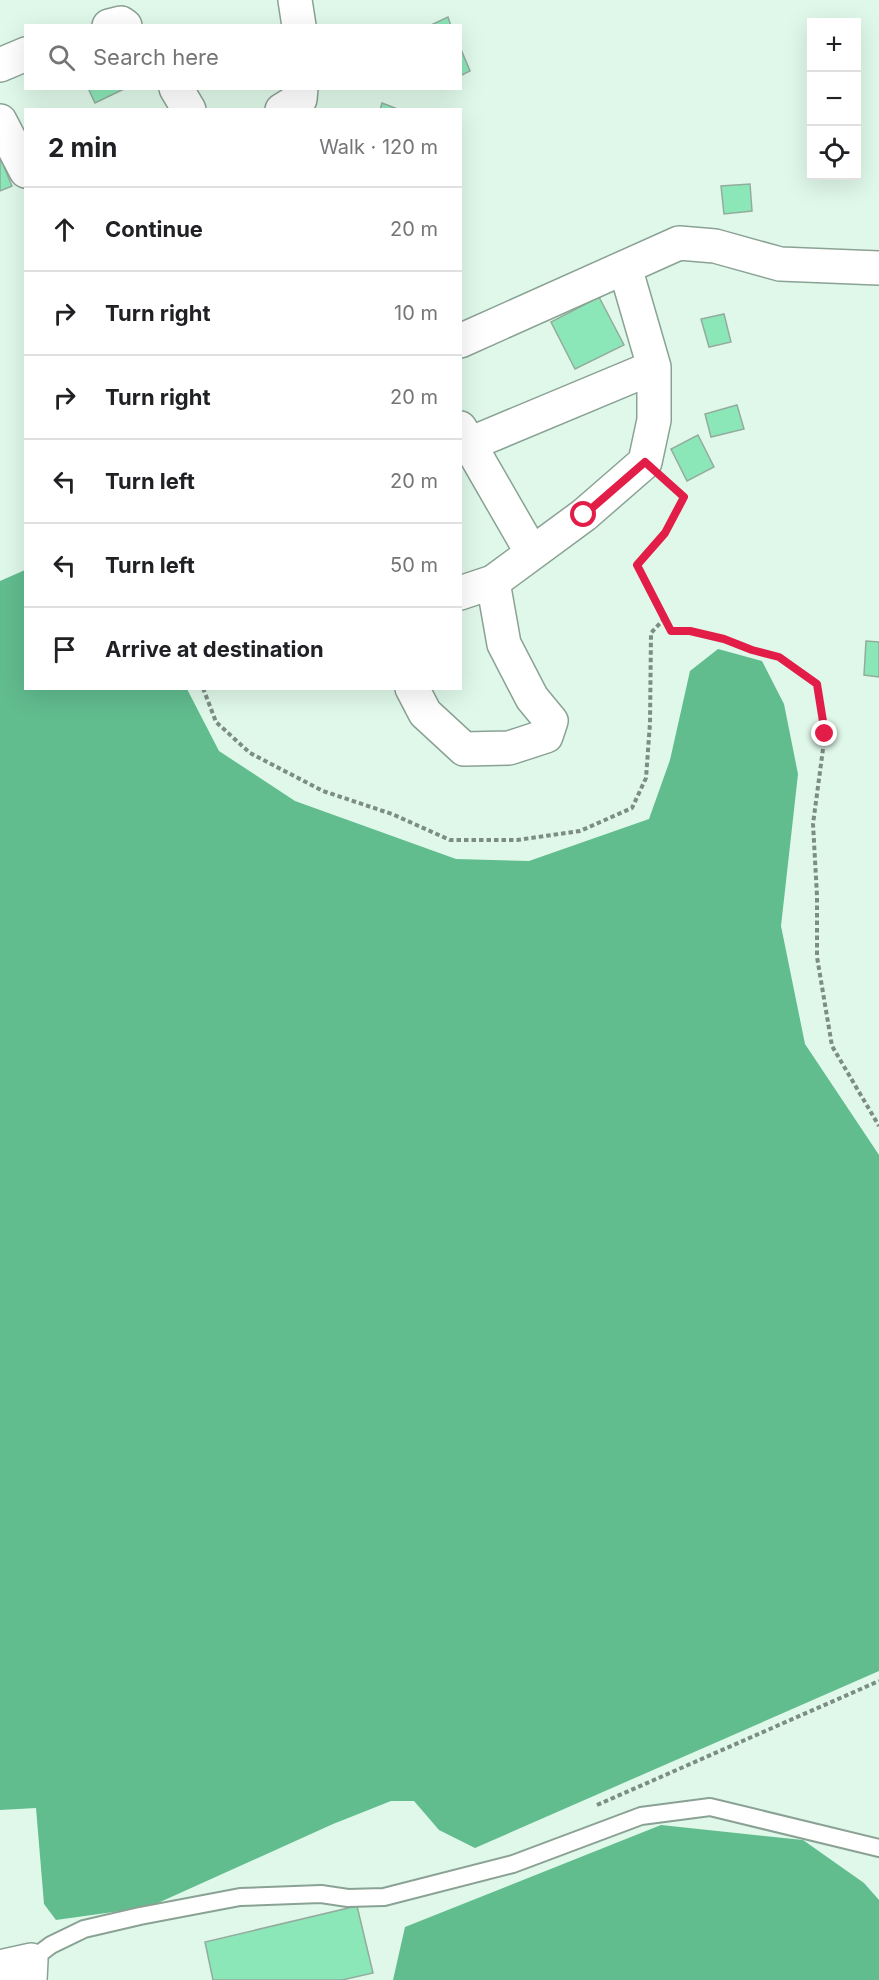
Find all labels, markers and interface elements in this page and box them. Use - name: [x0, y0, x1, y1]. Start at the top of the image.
- map controls: [807, 18, 861, 180]
- button: +: [807, 18, 861, 72]
- search box: [24, 24, 462, 90]
- icon: search: [45, 41, 78, 74]
- text: Search here: [93, 44, 219, 70]
- button: −: [807, 72, 861, 126]
- button: locate: [807, 126, 861, 180]
- text: 2 min: [48, 132, 118, 163]
- text: Walk · 120 m: [319, 135, 438, 159]
- icon: ahead: [48, 213, 81, 246]
- text: Continue: [105, 216, 203, 242]
- text: 20 m: [390, 217, 438, 241]
- icon: right: [48, 297, 81, 330]
- text: Turn right: [105, 300, 211, 326]
- text: 10 m: [394, 301, 438, 325]
- icon: right: [48, 381, 81, 414]
- text: Turn right: [105, 384, 211, 410]
- text: 20 m: [390, 385, 438, 409]
- icon: left: [48, 465, 81, 498]
- text: Turn left: [105, 468, 195, 494]
- text: 20 m: [390, 469, 438, 493]
- route start: [570, 501, 596, 527]
- icon: left: [48, 549, 81, 582]
- text: Turn left: [105, 552, 195, 578]
- text: 50 m: [390, 553, 438, 577]
- icon: arrive: [48, 633, 81, 666]
- text: Arrive at destination: [105, 636, 324, 662]
- route end: [811, 720, 837, 746]

